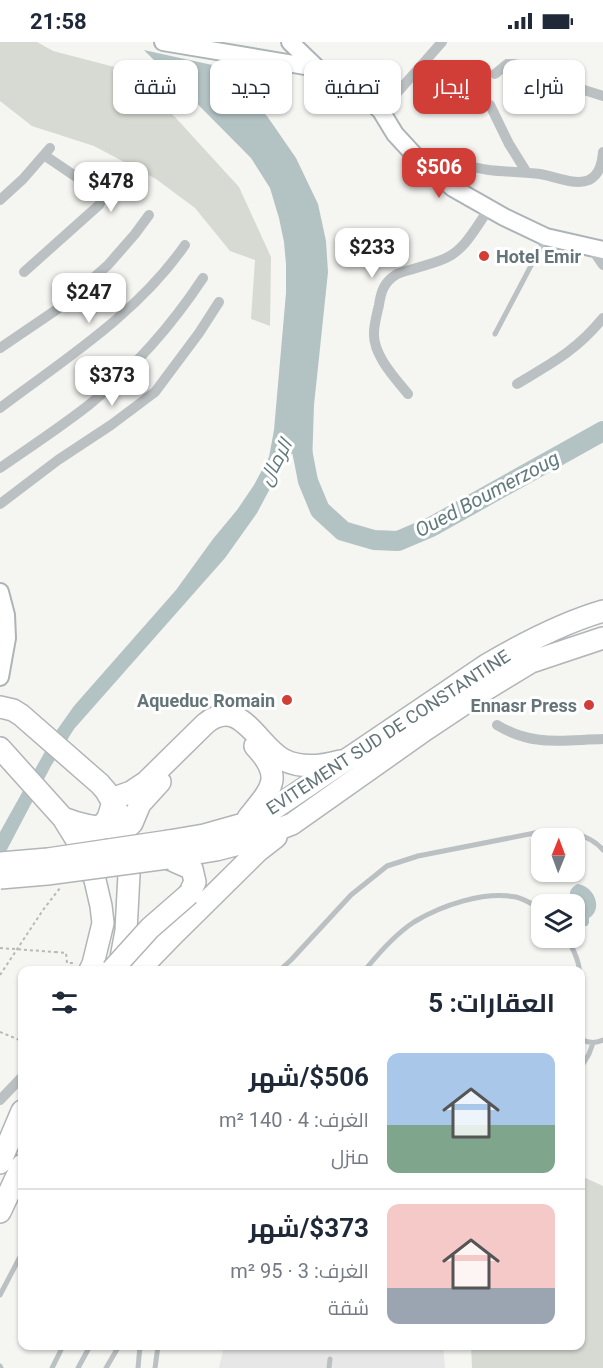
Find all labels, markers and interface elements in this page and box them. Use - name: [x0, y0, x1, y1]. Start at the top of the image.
- text: 21:58: [30, 9, 87, 34]
- chip: شقة: [113, 60, 198, 114]
- chip: جديد: [210, 60, 292, 114]
- chip: تصفية: [304, 60, 401, 114]
- chip: إيجار: [413, 60, 491, 114]
- chip: شراء: [503, 60, 585, 114]
- pin: $506: [403, 148, 475, 199]
- text: $506: [416, 155, 462, 179]
- pin: $478: [75, 162, 147, 213]
- text: $478: [88, 169, 134, 193]
- pin: $233: [336, 228, 408, 279]
- text: $233: [349, 235, 395, 259]
- place label: Hotel Emir: [496, 246, 581, 267]
- marker: Hotel Emir: [477, 249, 491, 263]
- pin: $247: [53, 273, 125, 324]
- text: $247: [66, 280, 112, 304]
- pin: $373: [76, 356, 148, 407]
- text: $373: [89, 363, 135, 387]
- water label: الرمال: [253, 432, 298, 489]
- water label: Oued Boumerzoug: [411, 446, 563, 542]
- street label: EVITEMENT SUD DE CONSTANTINE: [262, 645, 514, 819]
- place label: Aqueduc Romain: [137, 690, 275, 711]
- marker: Aqueduc Romain: [280, 693, 294, 707]
- place label: Ennasr Press: [471, 695, 577, 716]
- marker: Ennasr Press: [582, 698, 596, 712]
- north arrow: [531, 828, 585, 882]
- map controls: [531, 828, 585, 948]
- button: layers: [531, 894, 585, 948]
- icon: filters: [48, 986, 81, 1019]
- text: العقارات: 5: [428, 988, 555, 1018]
- text: $506/شهر: [249, 1062, 369, 1092]
- icon: home: [435, 1077, 507, 1149]
- text: الغرف: 4 · 140 m²: [219, 1108, 369, 1132]
- text: منزل: [331, 1145, 369, 1169]
- text: $373/شهر: [249, 1213, 369, 1243]
- icon: home: [435, 1228, 507, 1300]
- text: الغرف: 3 · 95 m²: [230, 1259, 369, 1283]
- text: شقة: [328, 1296, 369, 1320]

